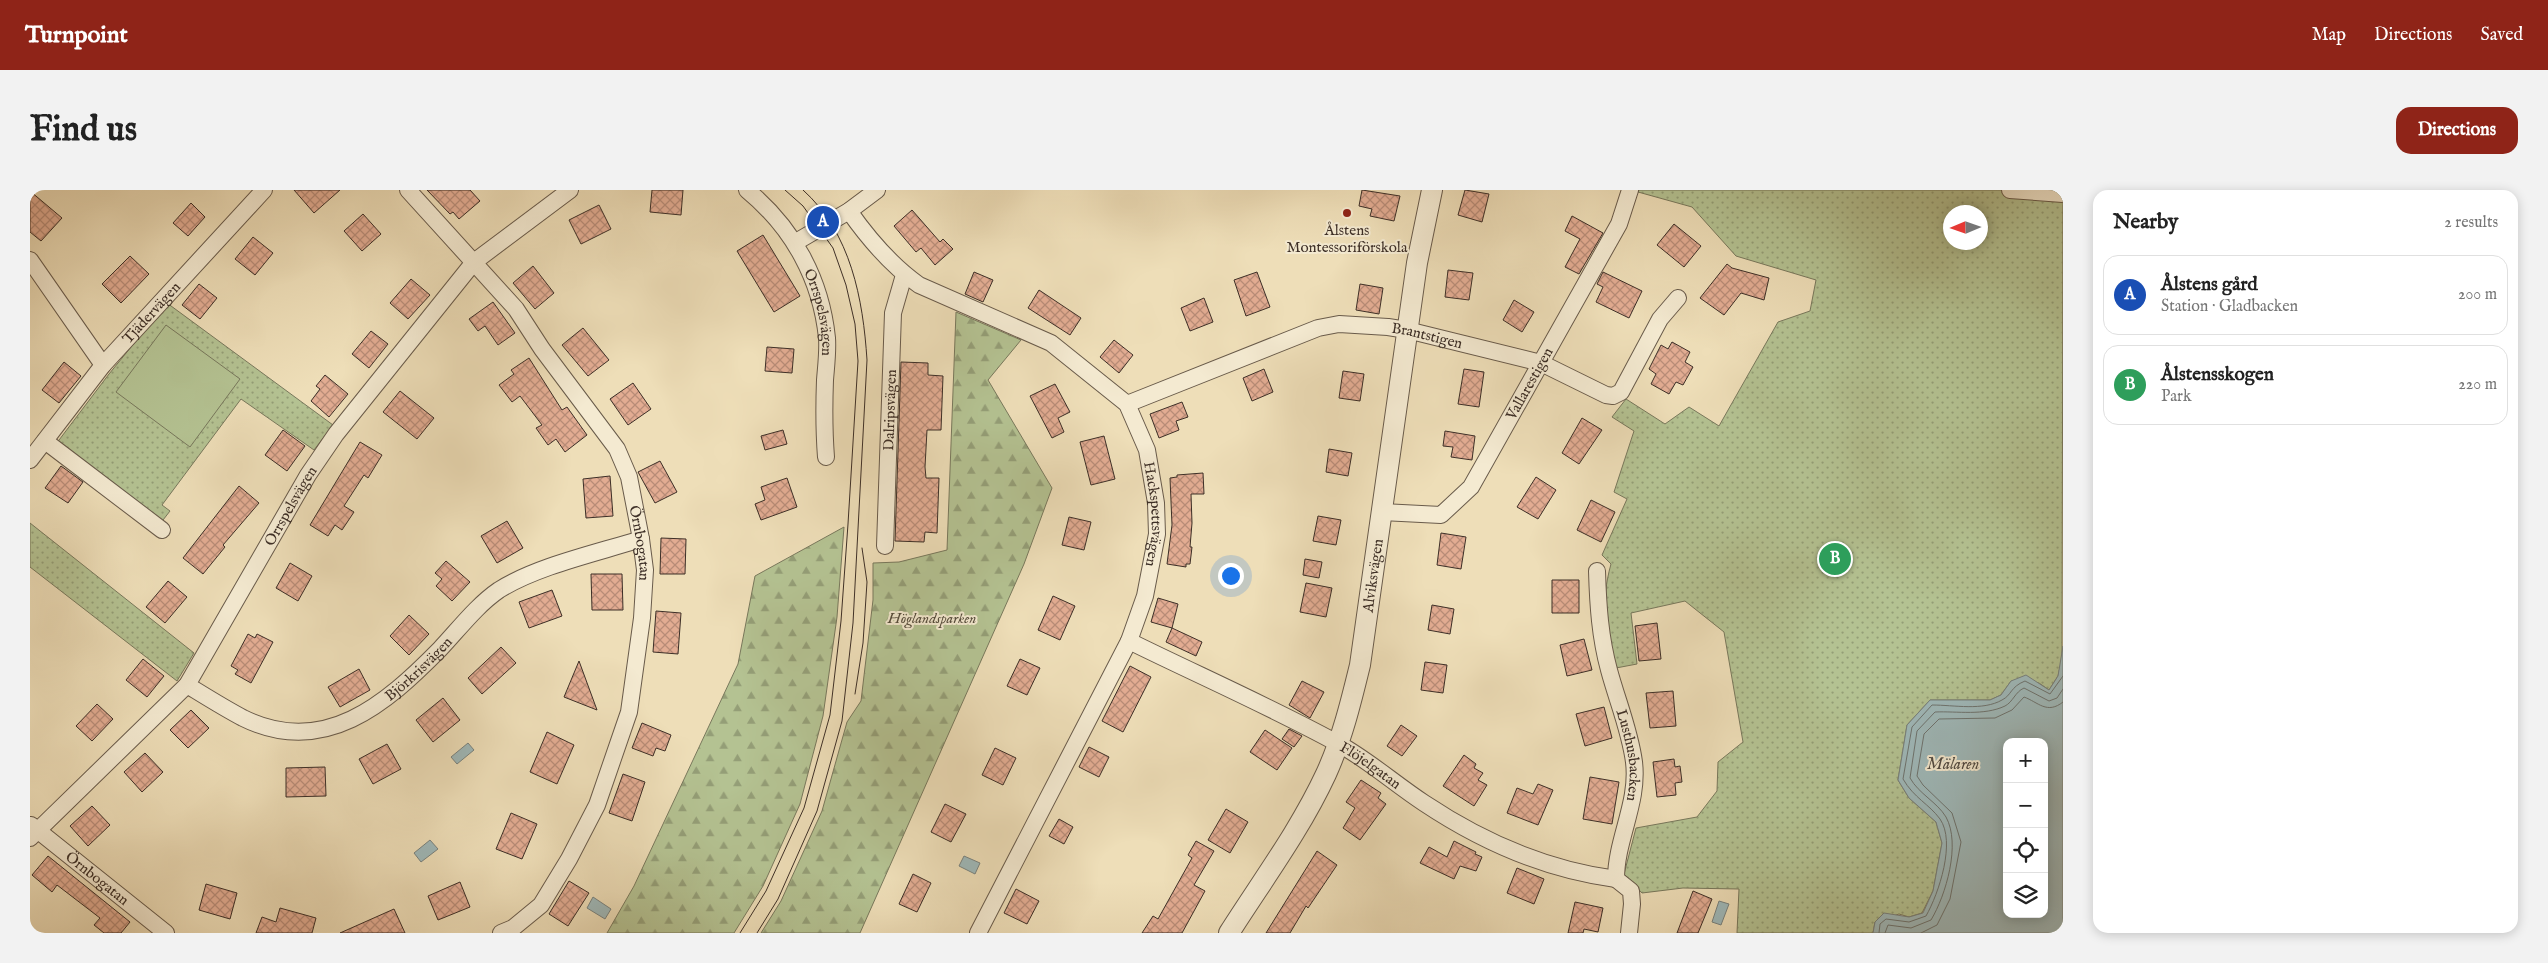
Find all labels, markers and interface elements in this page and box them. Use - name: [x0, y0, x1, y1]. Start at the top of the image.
- text: Turnpoint: [25, 20, 128, 51]
- text: Map: [2312, 24, 2346, 47]
- text: Directions: [2374, 24, 2452, 47]
- text: Saved: [2480, 24, 2523, 47]
- button: Directions: [2396, 107, 2518, 154]
- text: Find us: [30, 108, 137, 153]
- pin: A: [807, 203, 839, 241]
- north arrow: [1943, 205, 1988, 250]
- marker: Ålstens Montessoriförskola: [1341, 207, 1353, 219]
- text: Nearby: [2113, 209, 2178, 236]
- text: 2 results: [2444, 213, 2498, 233]
- place label: Ålstens Montessoriförskola: [1287, 221, 1408, 257]
- street label: Orrspelsvägen: [800, 266, 837, 356]
- text: Ålstens gård: [2161, 273, 2258, 297]
- street label: Tjädervägen: [118, 278, 184, 348]
- text: A: [2125, 285, 2135, 305]
- text: 200 m: [2458, 285, 2497, 305]
- text: Station · Gladbacken: [2161, 297, 2298, 317]
- street label: Brantstigen: [1390, 318, 1465, 353]
- street label: Vallarestigen: [1501, 344, 1557, 424]
- text: Ålstensskogen: [2161, 363, 2274, 387]
- street label: Dalripsvägen: [879, 369, 901, 451]
- text: B: [2125, 375, 2135, 395]
- text: 220 m: [2458, 375, 2497, 395]
- text: Park: [2161, 387, 2191, 407]
- street label: Hackspettsvägen: [1140, 460, 1167, 568]
- street label: Orrspelsvägen: [260, 462, 321, 549]
- street label: Örnbogatan: [625, 504, 655, 581]
- street label: Alviksvägen: [1358, 538, 1387, 615]
- pin: B: [1819, 540, 1851, 578]
- your location: [1218, 563, 1244, 589]
- park label: Höglandsparken: [887, 609, 976, 629]
- street label: Björkrisvägen: [381, 633, 456, 705]
- street label: Lusthusbacken: [1612, 707, 1644, 803]
- street label: Flöjelgatan: [1337, 737, 1405, 793]
- map controls: [2003, 738, 2048, 918]
- button: +: [2003, 738, 2048, 783]
- water label: Mälaren: [1927, 755, 1979, 775]
- button: −: [2003, 783, 2048, 828]
- button: locate: [2003, 828, 2048, 873]
- street label: Örnbogatan: [62, 847, 133, 909]
- button: layers: [2003, 873, 2048, 918]

